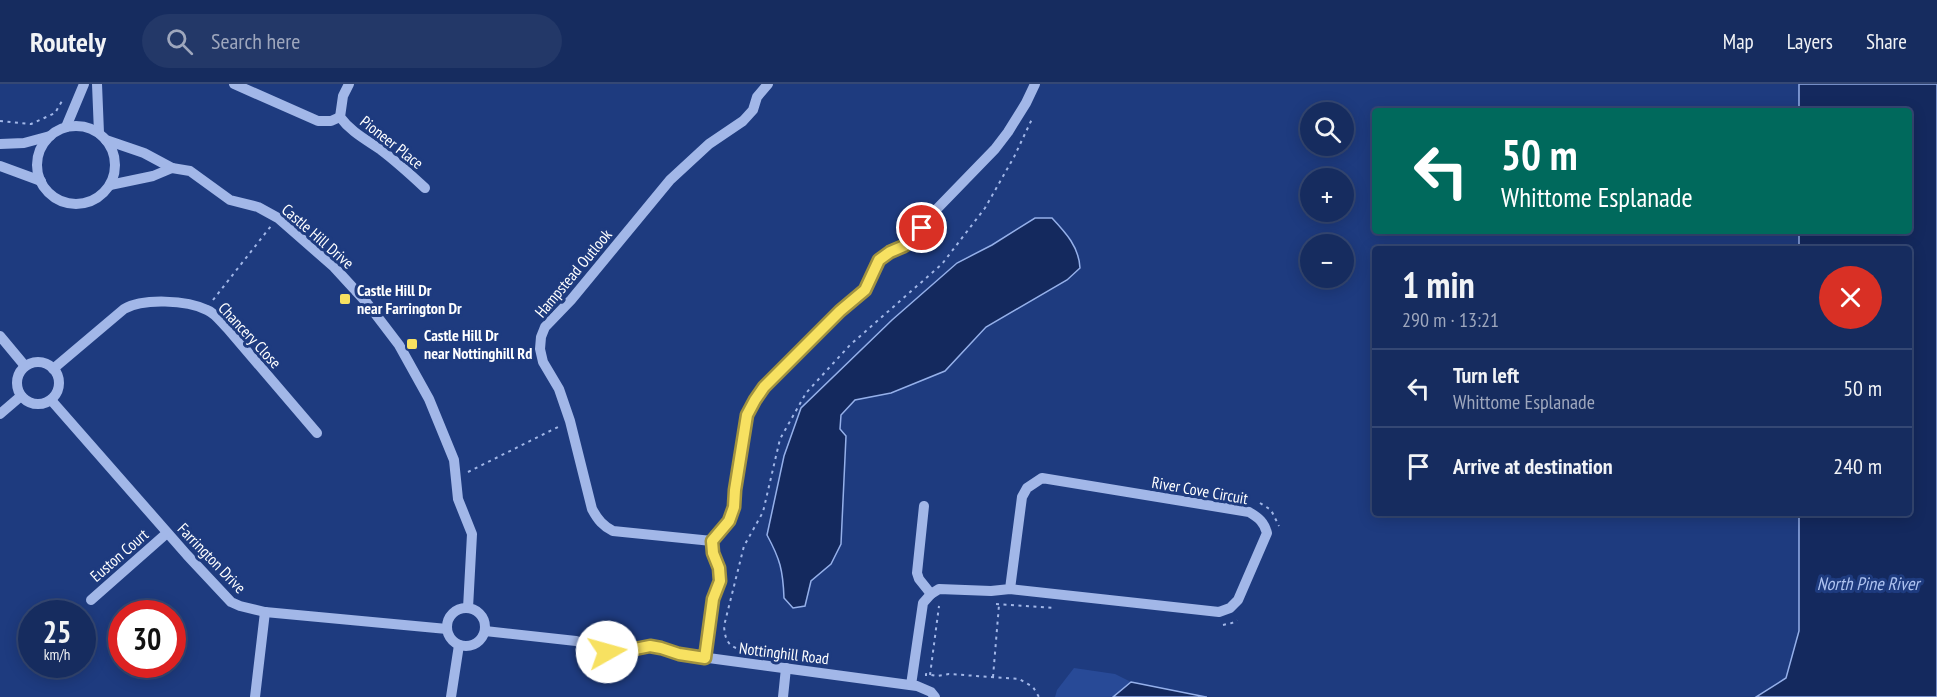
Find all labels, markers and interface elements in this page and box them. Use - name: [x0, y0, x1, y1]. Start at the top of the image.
- search box: [142, 14, 562, 68]
- text: Routely: [30, 23, 106, 60]
- icon: search: [163, 25, 196, 58]
- text: Search here: [211, 27, 300, 55]
- text: Map: [1723, 28, 1754, 55]
- text: Layers: [1787, 28, 1833, 55]
- text: Share: [1866, 28, 1907, 55]
- map controls: [1300, 102, 1354, 288]
- button: search: [1300, 102, 1354, 156]
- street label: Pioneer Place: [356, 111, 428, 173]
- text: 50 m: [1501, 127, 1578, 182]
- icon: left: [1402, 132, 1480, 210]
- button: +: [1300, 168, 1354, 222]
- text: Whittome Esplanade: [1501, 180, 1693, 214]
- street label: Castle Hill Drive: [278, 199, 358, 273]
- pin: [896, 202, 947, 253]
- icon: arrive: [905, 211, 938, 244]
- street label: Hampstead Outlook: [530, 224, 616, 321]
- button: −: [1300, 234, 1354, 288]
- text: 1 min: [1402, 261, 1475, 308]
- button: close: [1819, 266, 1882, 329]
- place label: Castle Hill Dr near Farrington Dr: [357, 280, 462, 318]
- marker: Castle Hill Dr near Farrington Dr: [338, 292, 352, 306]
- street label: Chancery Close: [214, 298, 286, 372]
- text: 290 m · 13:21: [1402, 307, 1499, 333]
- place label: Castle Hill Dr near Nottinghill Rd: [424, 325, 532, 363]
- marker: Castle Hill Dr near Nottinghill Rd: [405, 337, 419, 351]
- text: Turn left: [1453, 361, 1519, 389]
- icon: left: [1402, 372, 1435, 405]
- text: 50 m: [1843, 374, 1882, 402]
- text: Whittome Esplanade: [1453, 389, 1595, 415]
- icon: arrive: [1402, 450, 1435, 483]
- text: Arrive at destination: [1453, 452, 1613, 480]
- text: 240 m: [1833, 452, 1882, 480]
- street label: River Cove Circuit: [1150, 472, 1250, 508]
- street label: Farrington Drive: [174, 519, 250, 597]
- street label: Euston Court: [86, 524, 153, 586]
- water label: North Pine River: [1817, 572, 1922, 595]
- speed limit sign: 30: [108, 600, 186, 678]
- text: 25: [43, 612, 71, 651]
- position arrow: [575, 620, 639, 684]
- street label: Nottinghill Road: [738, 638, 830, 668]
- text: km/h: [44, 645, 70, 664]

